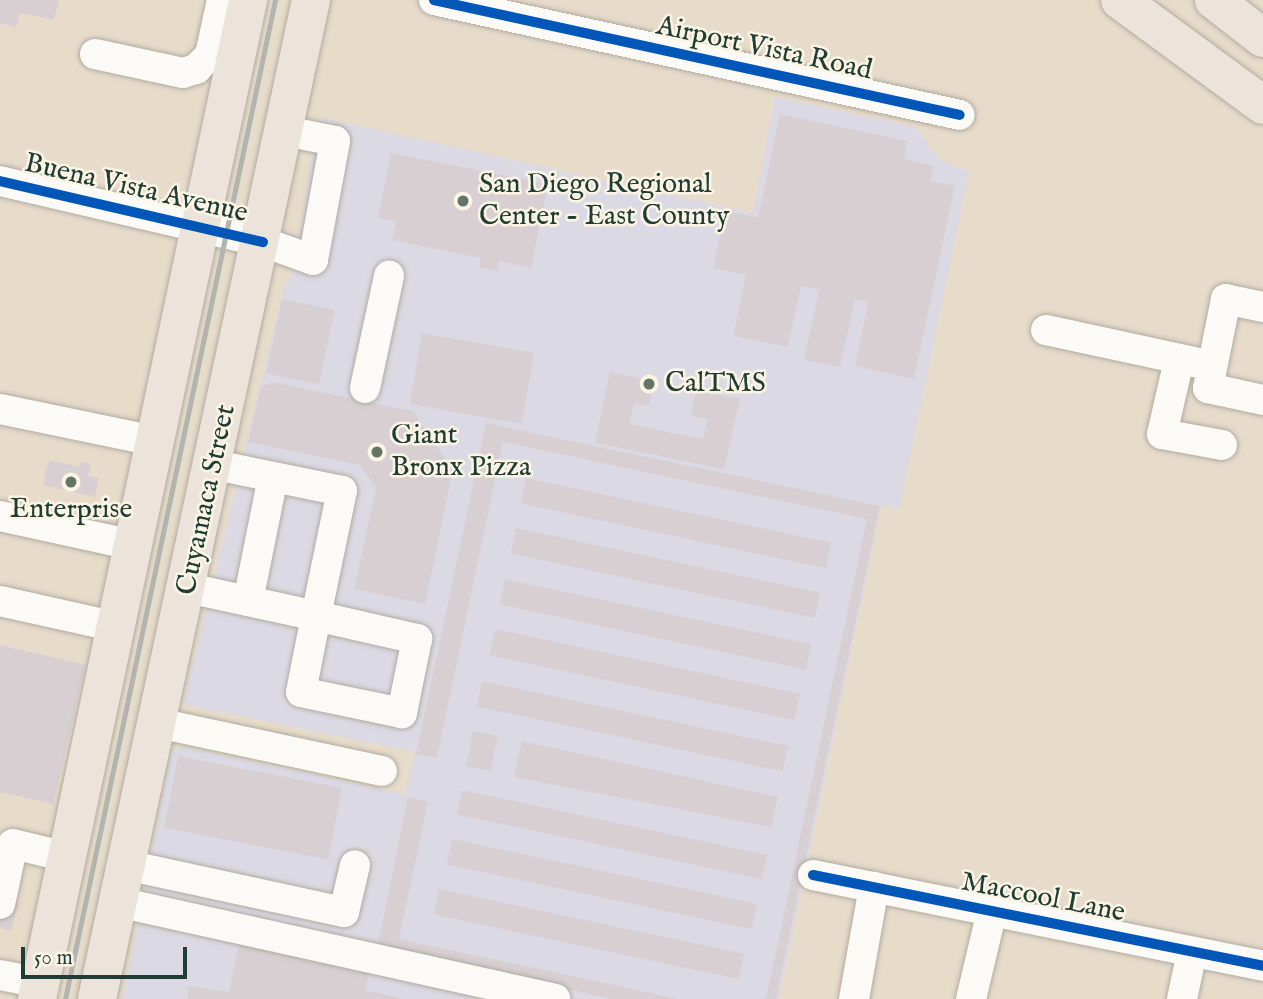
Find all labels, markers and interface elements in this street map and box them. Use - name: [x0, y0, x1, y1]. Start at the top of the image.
- street label: Airport Vista Road: [653, 10, 875, 88]
- street label: Buena Vista Avenue: [21, 147, 251, 231]
- place label: San Diego Regional Center - East County: [479, 168, 729, 234]
- marker: San Diego Regional Center - East County: [453, 191, 473, 211]
- place label: CalTMS: [665, 367, 766, 401]
- marker: CalTMS: [639, 374, 659, 394]
- street label: Cuyamaca Street: [170, 402, 244, 598]
- place label: Giant Bronx Pizza: [391, 419, 531, 485]
- marker: Giant Bronx Pizza: [369, 444, 385, 460]
- marker: Enterprise: [63, 474, 79, 490]
- place label: Enterprise: [10, 493, 132, 527]
- street label: Maccool Lane: [958, 866, 1128, 930]
- scale bar: [24, 932, 191, 976]
- text: 50 m: [34, 945, 73, 972]

